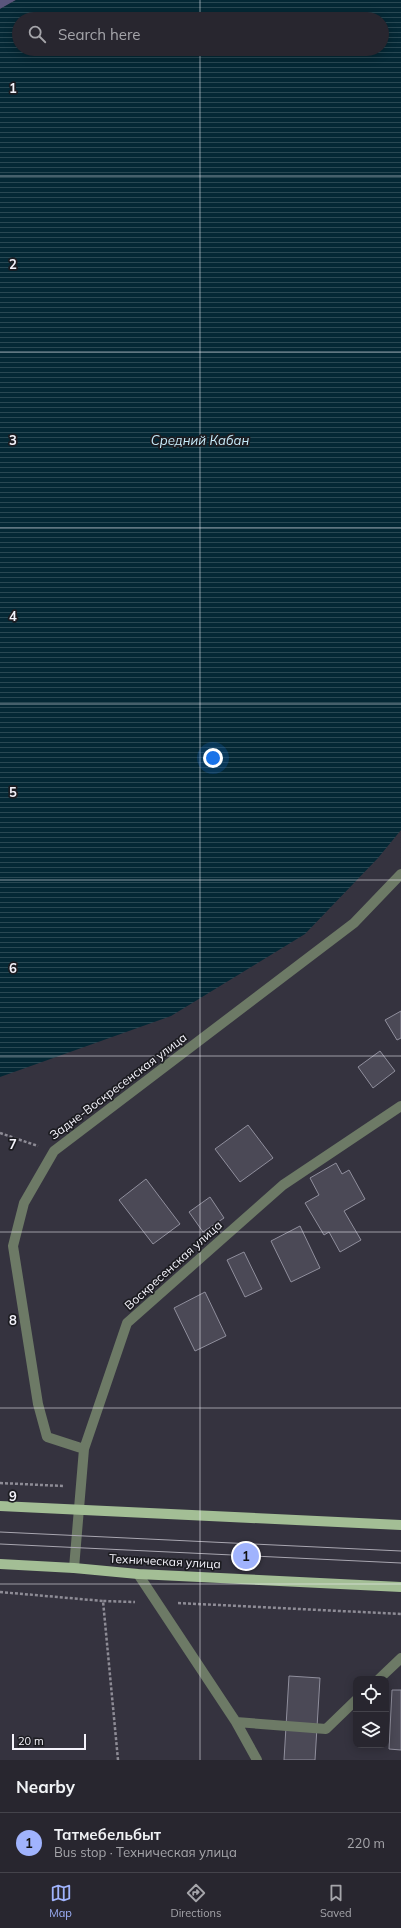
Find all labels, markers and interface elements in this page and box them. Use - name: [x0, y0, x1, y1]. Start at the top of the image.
- search box: [12, 12, 389, 56]
- icon: search: [26, 23, 48, 45]
- text: Search here: [58, 25, 140, 44]
- text: 1: [9, 80, 17, 96]
- text: 2: [9, 256, 17, 272]
- text: 3: [9, 432, 17, 448]
- water label: Средний Кабан: [151, 432, 249, 448]
- text: 4: [9, 608, 17, 624]
- your location: [203, 748, 223, 768]
- text: 5: [9, 784, 17, 800]
- text: 6: [9, 960, 17, 976]
- street label: Задне-Воскресенская улица: [47, 1030, 189, 1142]
- text: 7: [9, 1136, 17, 1152]
- street label: Воскресенская улица: [121, 1217, 225, 1313]
- text: 8: [9, 1312, 17, 1328]
- text: 9: [9, 1488, 17, 1504]
- pin: 1: [233, 1541, 259, 1571]
- street label: Техническая улица: [109, 1551, 221, 1571]
- map controls: [353, 1676, 389, 1748]
- button: locate: [353, 1676, 389, 1712]
- button: layers: [353, 1712, 389, 1748]
- scale bar: [12, 1732, 86, 1751]
- text: 20 m: [18, 1734, 44, 1748]
- text: Nearby: [16, 1776, 75, 1797]
- text: Татмебельбыт: [54, 1825, 161, 1844]
- text: 1: [25, 1835, 33, 1851]
- text: 220 m: [347, 1835, 385, 1851]
- text: Bus stop · Техническая улица: [54, 1844, 237, 1860]
- tab: Map: [49, 1882, 72, 1920]
- tab: Directions: [171, 1882, 221, 1920]
- tab: Saved: [320, 1882, 352, 1920]

